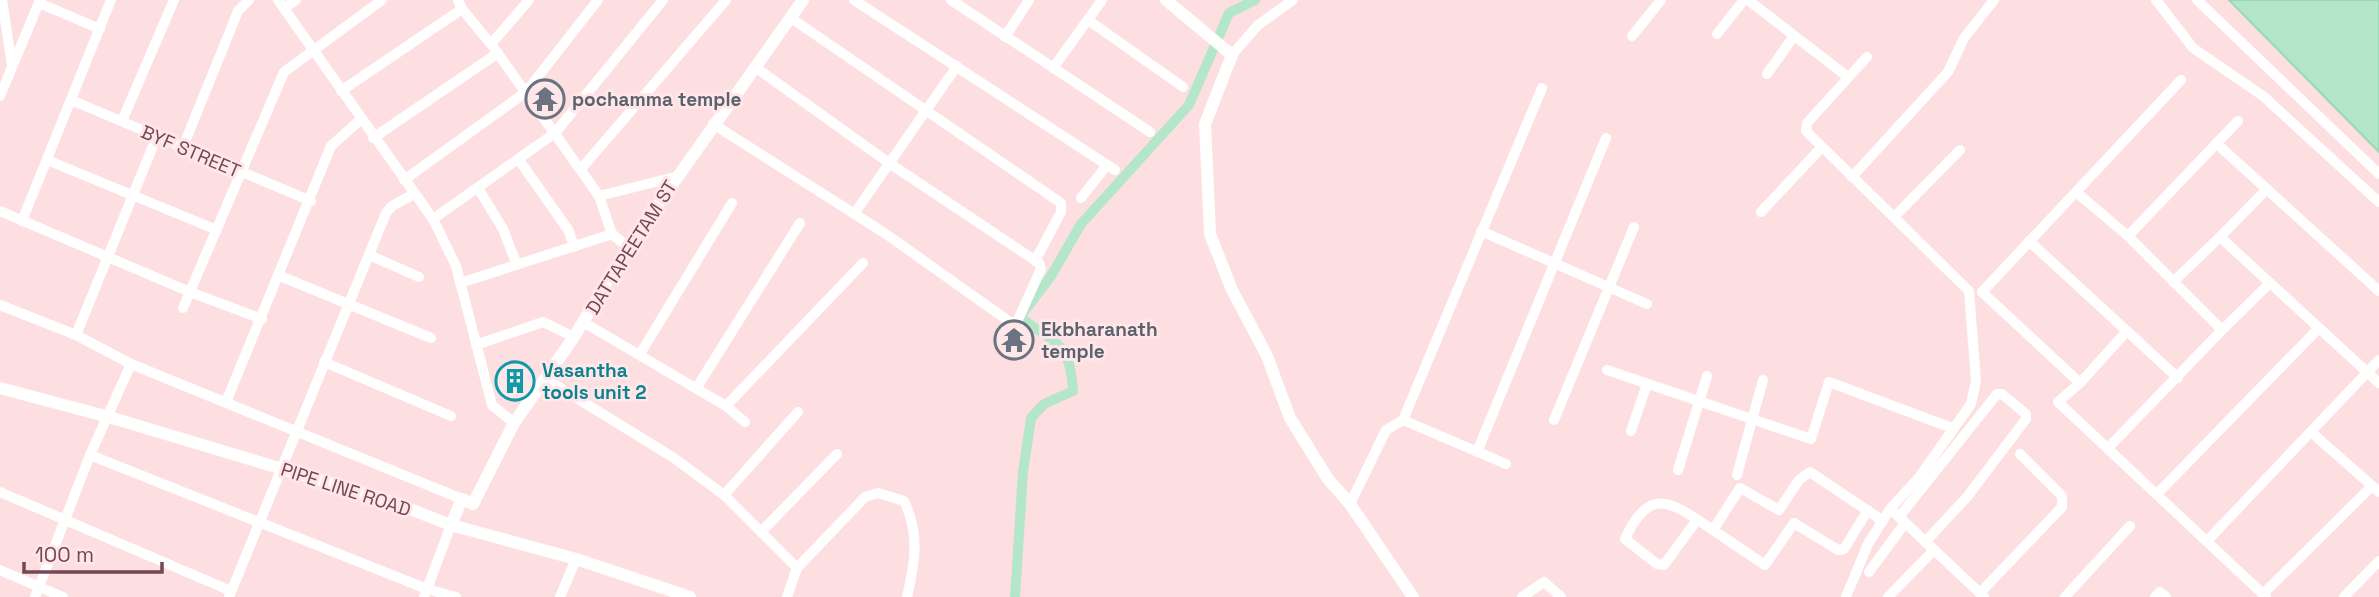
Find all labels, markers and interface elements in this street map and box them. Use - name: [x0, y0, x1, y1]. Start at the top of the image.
- temple icon: pochamma temple: [524, 78, 566, 120]
- place label: pochamma temple: [572, 87, 742, 112]
- street label: BYF STREET: [137, 119, 244, 184]
- street label: DATTAPEETAM ST: [580, 175, 683, 319]
- place label: Ekbharanath temple: [1041, 317, 1158, 364]
- temple icon: Ekbharanath temple: [993, 319, 1035, 361]
- place label: Vasantha tools unit 2: [542, 358, 647, 405]
- building icon: Vasantha tools unit 2: [494, 360, 536, 402]
- street label: PIPE LINE ROAD: [278, 457, 414, 522]
- scale bar: [24, 530, 163, 574]
- text: 100 m: [35, 541, 94, 568]

